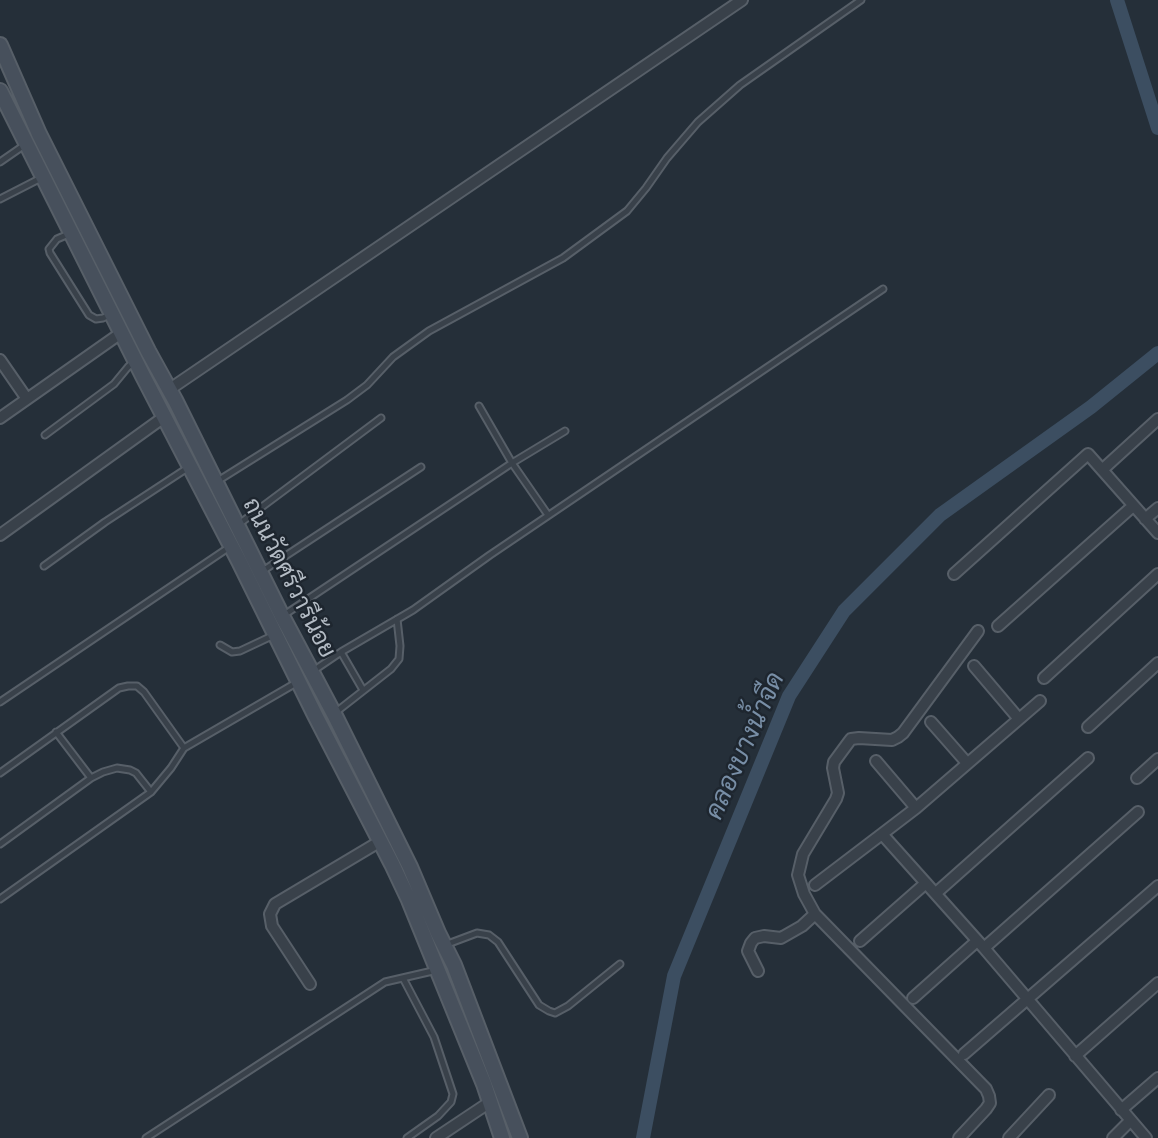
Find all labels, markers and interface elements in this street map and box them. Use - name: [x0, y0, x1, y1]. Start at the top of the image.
- street label: ถนนวัดศรีวารีน้อย: [236, 493, 342, 663]
- water label: คลองบางน้ำจืด: [699, 667, 791, 825]

